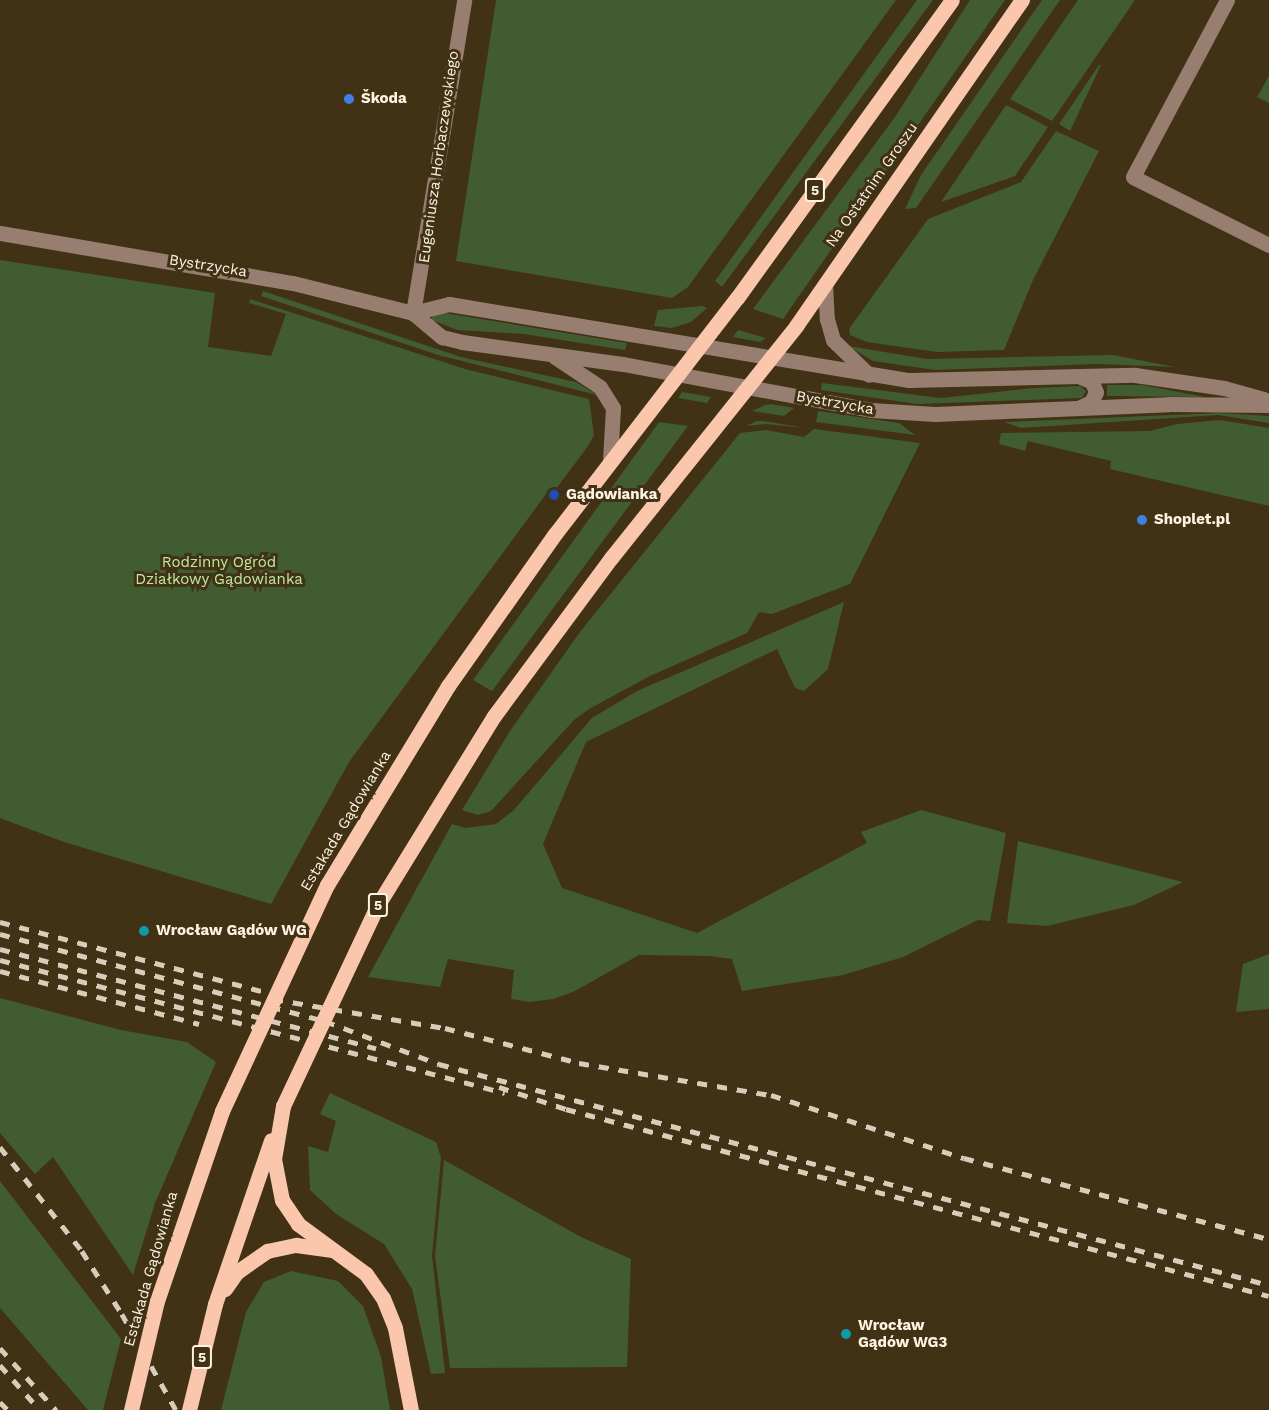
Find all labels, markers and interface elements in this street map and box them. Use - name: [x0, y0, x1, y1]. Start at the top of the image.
- street label: Eugeniusza Horbaczewskiego: [415, 50, 463, 264]
- place label: Škoda: [361, 90, 407, 108]
- marker: Škoda: [342, 92, 356, 106]
- street label: Na Ostatnim Groszu: [822, 119, 922, 251]
- road number: 5: [804, 179, 826, 201]
- street label: Bystrzycka: [168, 251, 248, 281]
- street label: Bystrzycka: [795, 387, 875, 419]
- place label: Gądowianka: [566, 486, 657, 504]
- marker: Gądowianka: [547, 488, 561, 502]
- place label: Shoplet.pl: [1154, 511, 1230, 529]
- marker: Shoplet.pl: [1135, 513, 1149, 527]
- park label: Rodzinny Ogród Działkowy Gądowianka: [135, 553, 303, 588]
- street label: Estakada Gądowianka: [297, 747, 395, 895]
- road number: 5: [368, 894, 388, 916]
- place label: Wrocław Gądów WG: [156, 922, 308, 940]
- marker: Wrocław Gądów WG: [137, 924, 151, 938]
- street label: Estakada Gądowianka: [120, 1189, 182, 1349]
- place label: Wrocław Gądów WG3: [858, 1316, 948, 1351]
- marker: Wrocław Gądów WG3: [839, 1327, 853, 1341]
- road number: 5: [192, 1346, 212, 1368]

